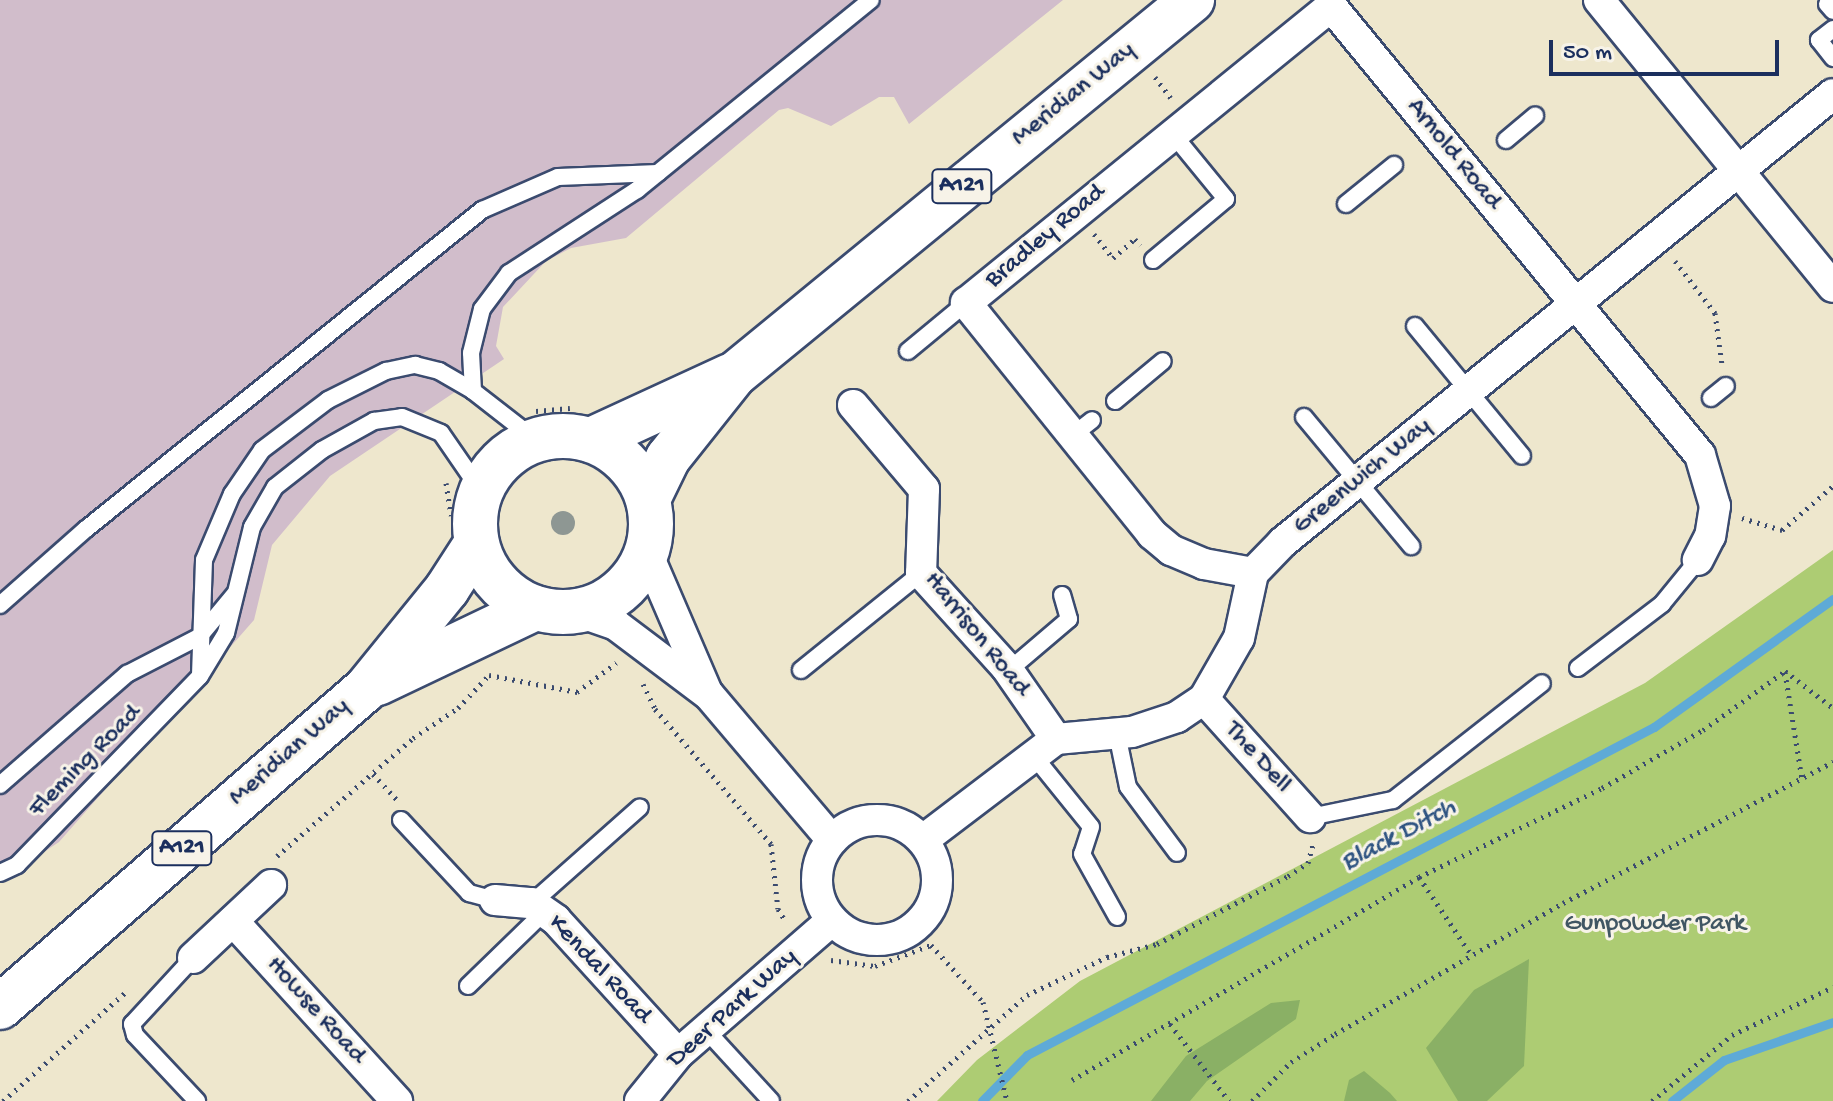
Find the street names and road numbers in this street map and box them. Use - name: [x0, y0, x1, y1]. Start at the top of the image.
- street label: Meridian Way: [1006, 36, 1142, 154]
- street label: Arnold Road: [1399, 93, 1507, 217]
- road number: A121: [930, 166, 994, 206]
- street label: Bradley Road: [980, 178, 1112, 296]
- street label: Greenwich Way: [1288, 412, 1438, 542]
- street label: Harrison Road: [916, 566, 1036, 704]
- street label: Meridian Way: [223, 692, 357, 814]
- street label: Fleming Road: [23, 699, 149, 825]
- street label: The Dell: [1217, 716, 1297, 800]
- road number: A121: [150, 828, 214, 868]
- street label: Kendal Road: [540, 909, 658, 1031]
- street label: Deer Park Way: [662, 942, 804, 1076]
- street label: Howse Road: [258, 951, 372, 1071]

